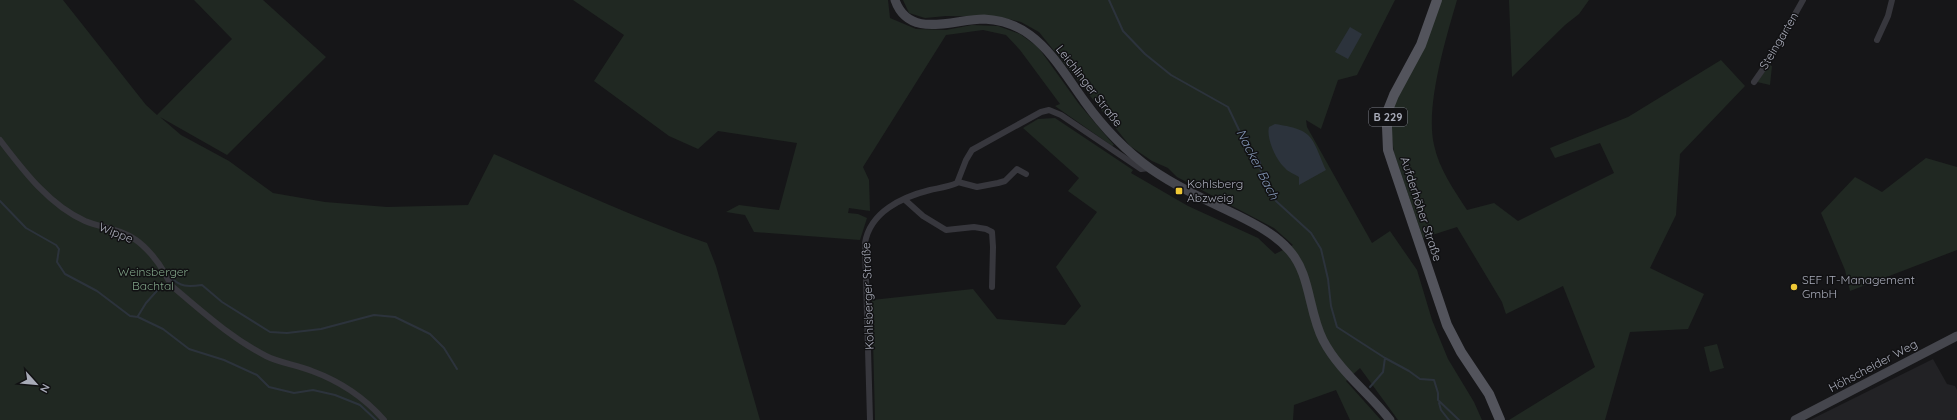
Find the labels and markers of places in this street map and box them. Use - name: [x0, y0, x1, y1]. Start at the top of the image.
- place label: Kohlsberg Abzweig: [1187, 176, 1243, 205]
- marker: Kohlsberg Abzweig: [1174, 186, 1184, 196]
- place label: SEF IT-Management GmbH: [1802, 272, 1915, 301]
- marker: SEF IT-Management GmbH: [1789, 282, 1799, 292]

